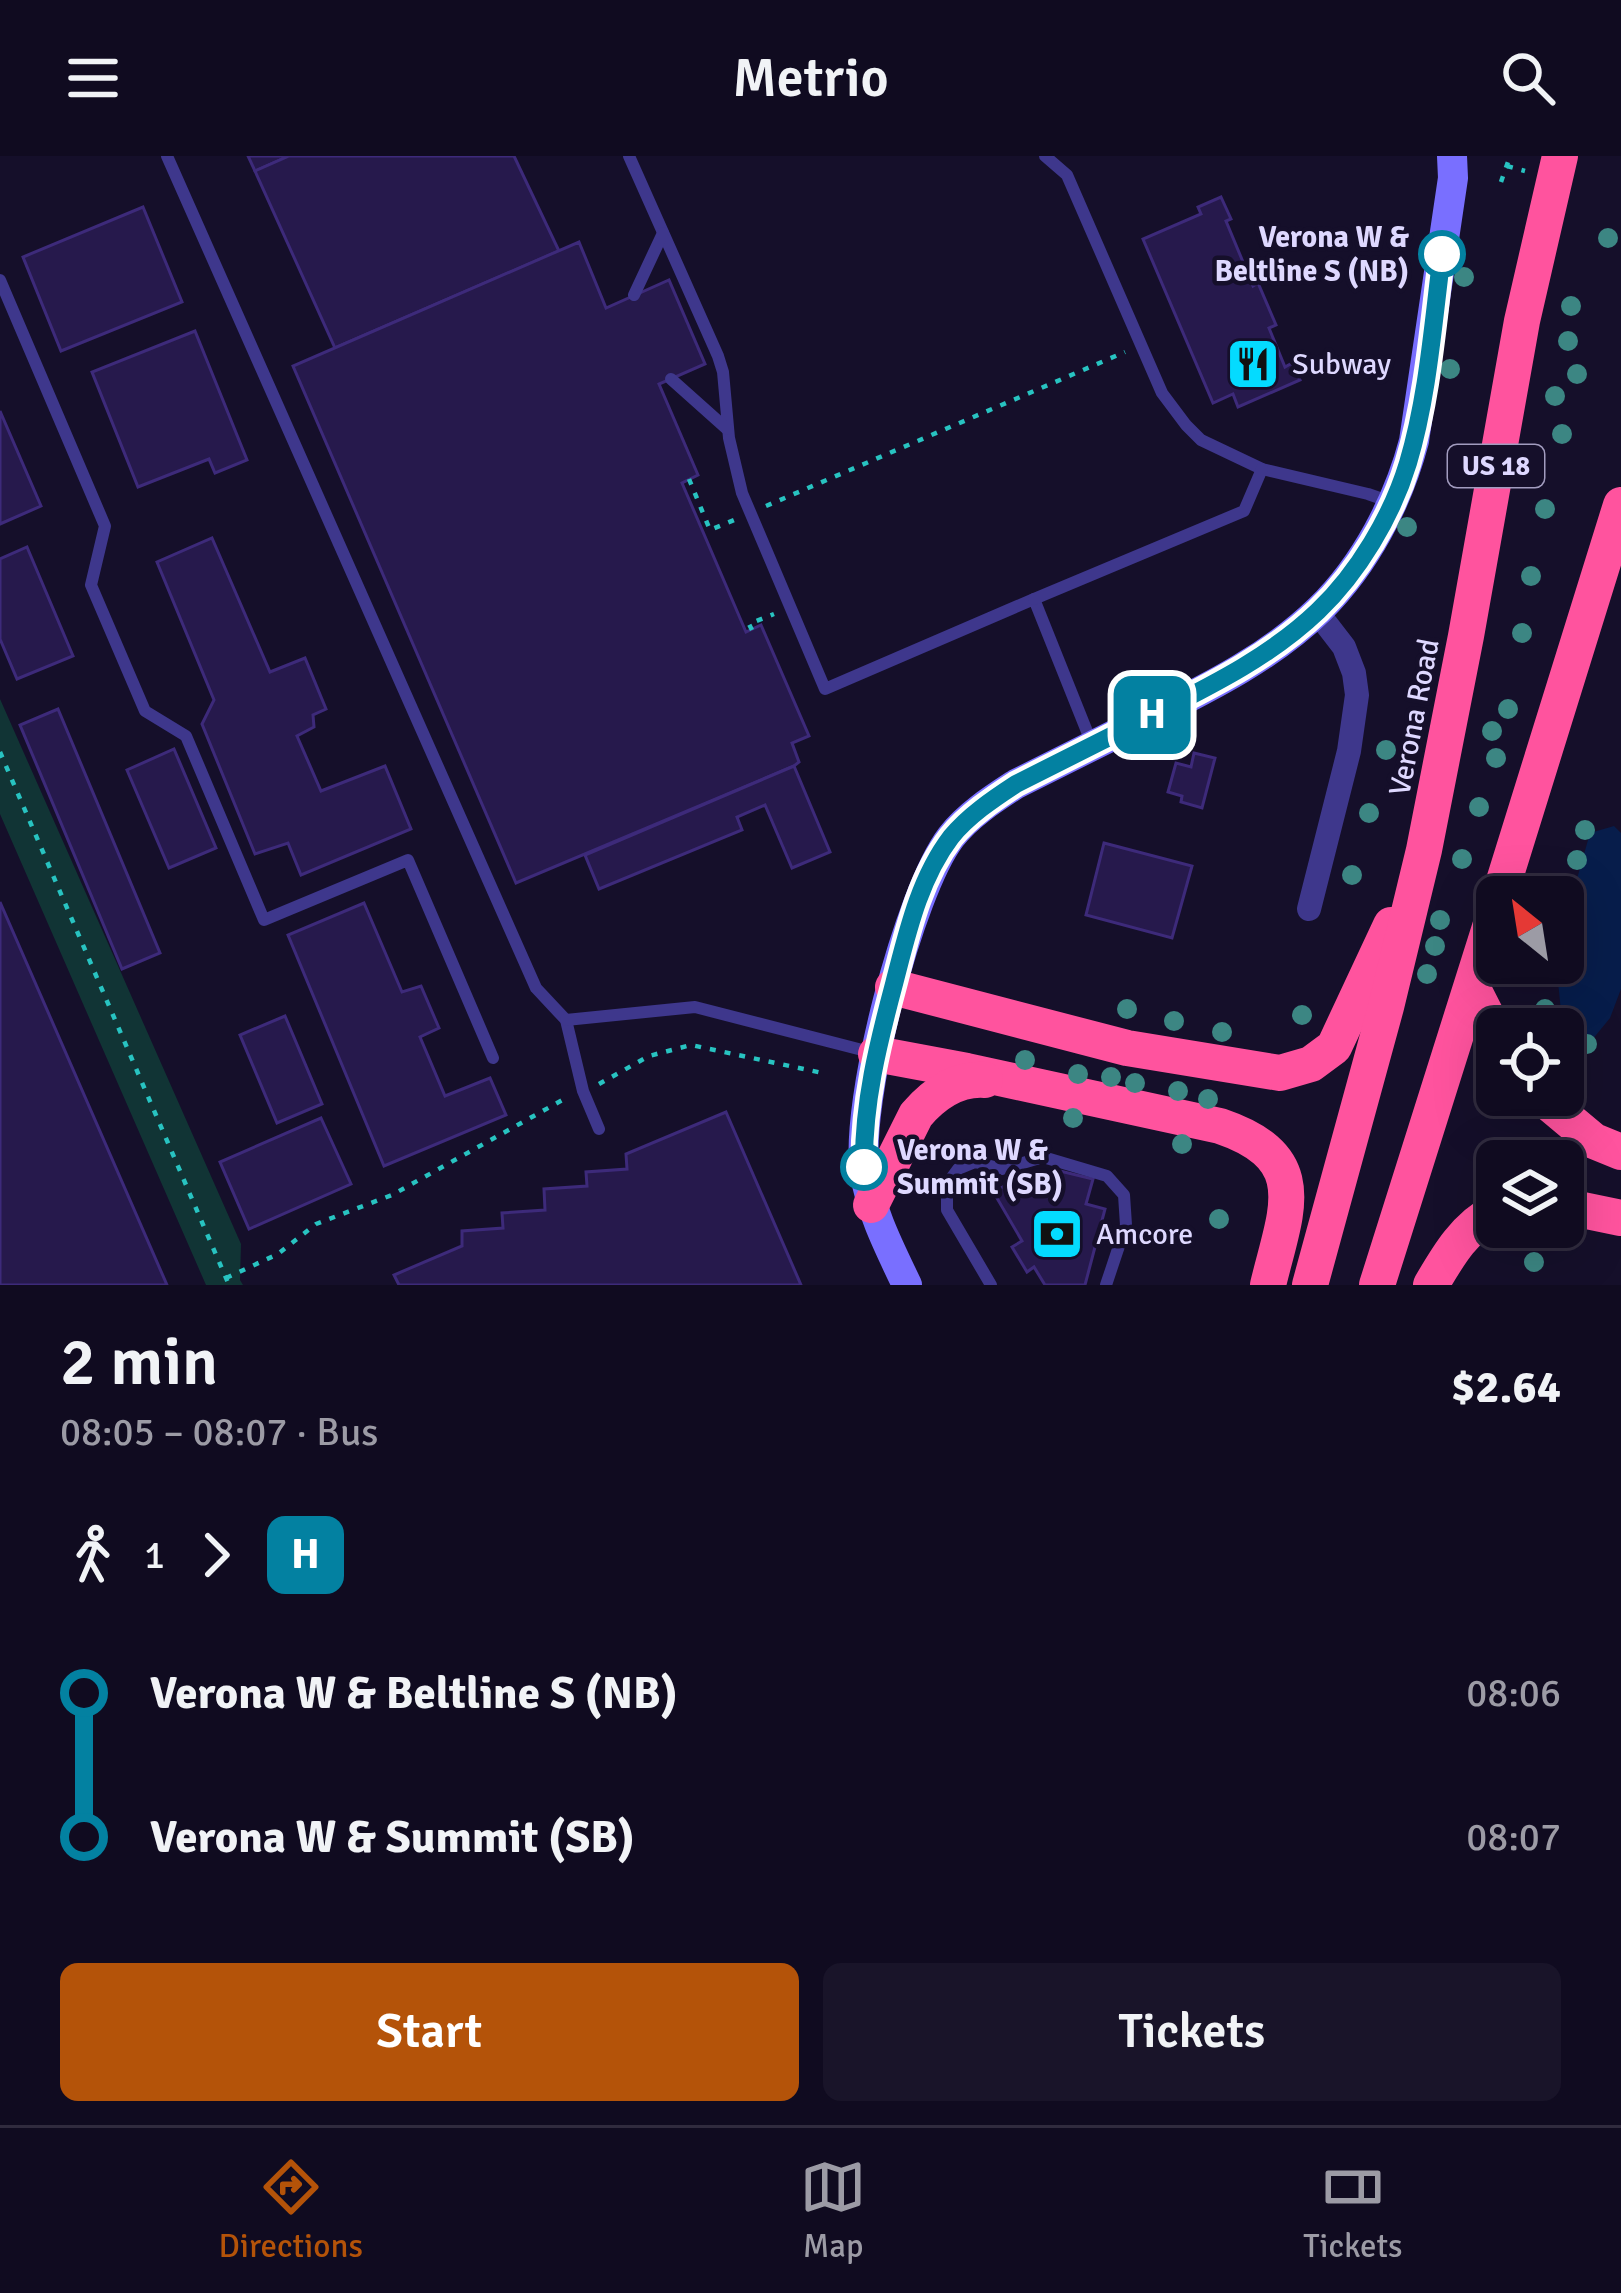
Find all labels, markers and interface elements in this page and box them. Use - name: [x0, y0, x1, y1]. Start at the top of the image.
- icon: menu: [60, 45, 126, 111]
- text: Metrio: [732, 45, 889, 112]
- icon: search: [1495, 45, 1561, 111]
- place label: Verona W & Beltline S (NB): [1214, 219, 1409, 290]
- marker: Verona W & Beltline S (NB): [1420, 232, 1464, 276]
- restaurant icon: Subway: [1225, 336, 1281, 392]
- place label: Subway: [1292, 346, 1391, 383]
- road number: US 18: [1448, 445, 1544, 487]
- street label: Verona Road: [1381, 635, 1448, 799]
- line badge: H: [1113, 676, 1191, 754]
- text: H: [1138, 689, 1166, 740]
- north arrow: [1476, 876, 1584, 984]
- map controls: [1476, 876, 1584, 1248]
- button: locate: [1476, 1008, 1584, 1116]
- place label: Verona W & Summit (SB): [897, 1132, 1063, 1203]
- button: layers: [1476, 1140, 1584, 1248]
- marker: Verona W & Summit (SB): [842, 1145, 886, 1189]
- bank icon: Amcore: [1029, 1206, 1085, 1262]
- place label: Amcore: [1096, 1216, 1193, 1253]
- text: 2 min: [60, 1322, 218, 1403]
- text: $2.64: [1451, 1360, 1561, 1415]
- text: 08:05 – 08:07 · Bus: [60, 1408, 378, 1456]
- icon: walk: [60, 1522, 126, 1588]
- icon: forward: [183, 1522, 249, 1588]
- text: H: [291, 1529, 320, 1580]
- text: 1: [144, 1531, 165, 1579]
- text: Verona W & Beltline S (NB): [150, 1666, 678, 1721]
- text: 08:06: [1466, 1669, 1561, 1717]
- text: Verona W & Summit (SB): [150, 1810, 635, 1865]
- text: 08:07: [1466, 1813, 1561, 1861]
- button: Start: [60, 1963, 799, 2101]
- button: Tickets: [823, 1963, 1561, 2101]
- tab: Directions: [219, 2154, 363, 2267]
- tab: Map: [800, 2154, 866, 2267]
- tab: Tickets: [1303, 2154, 1402, 2267]

